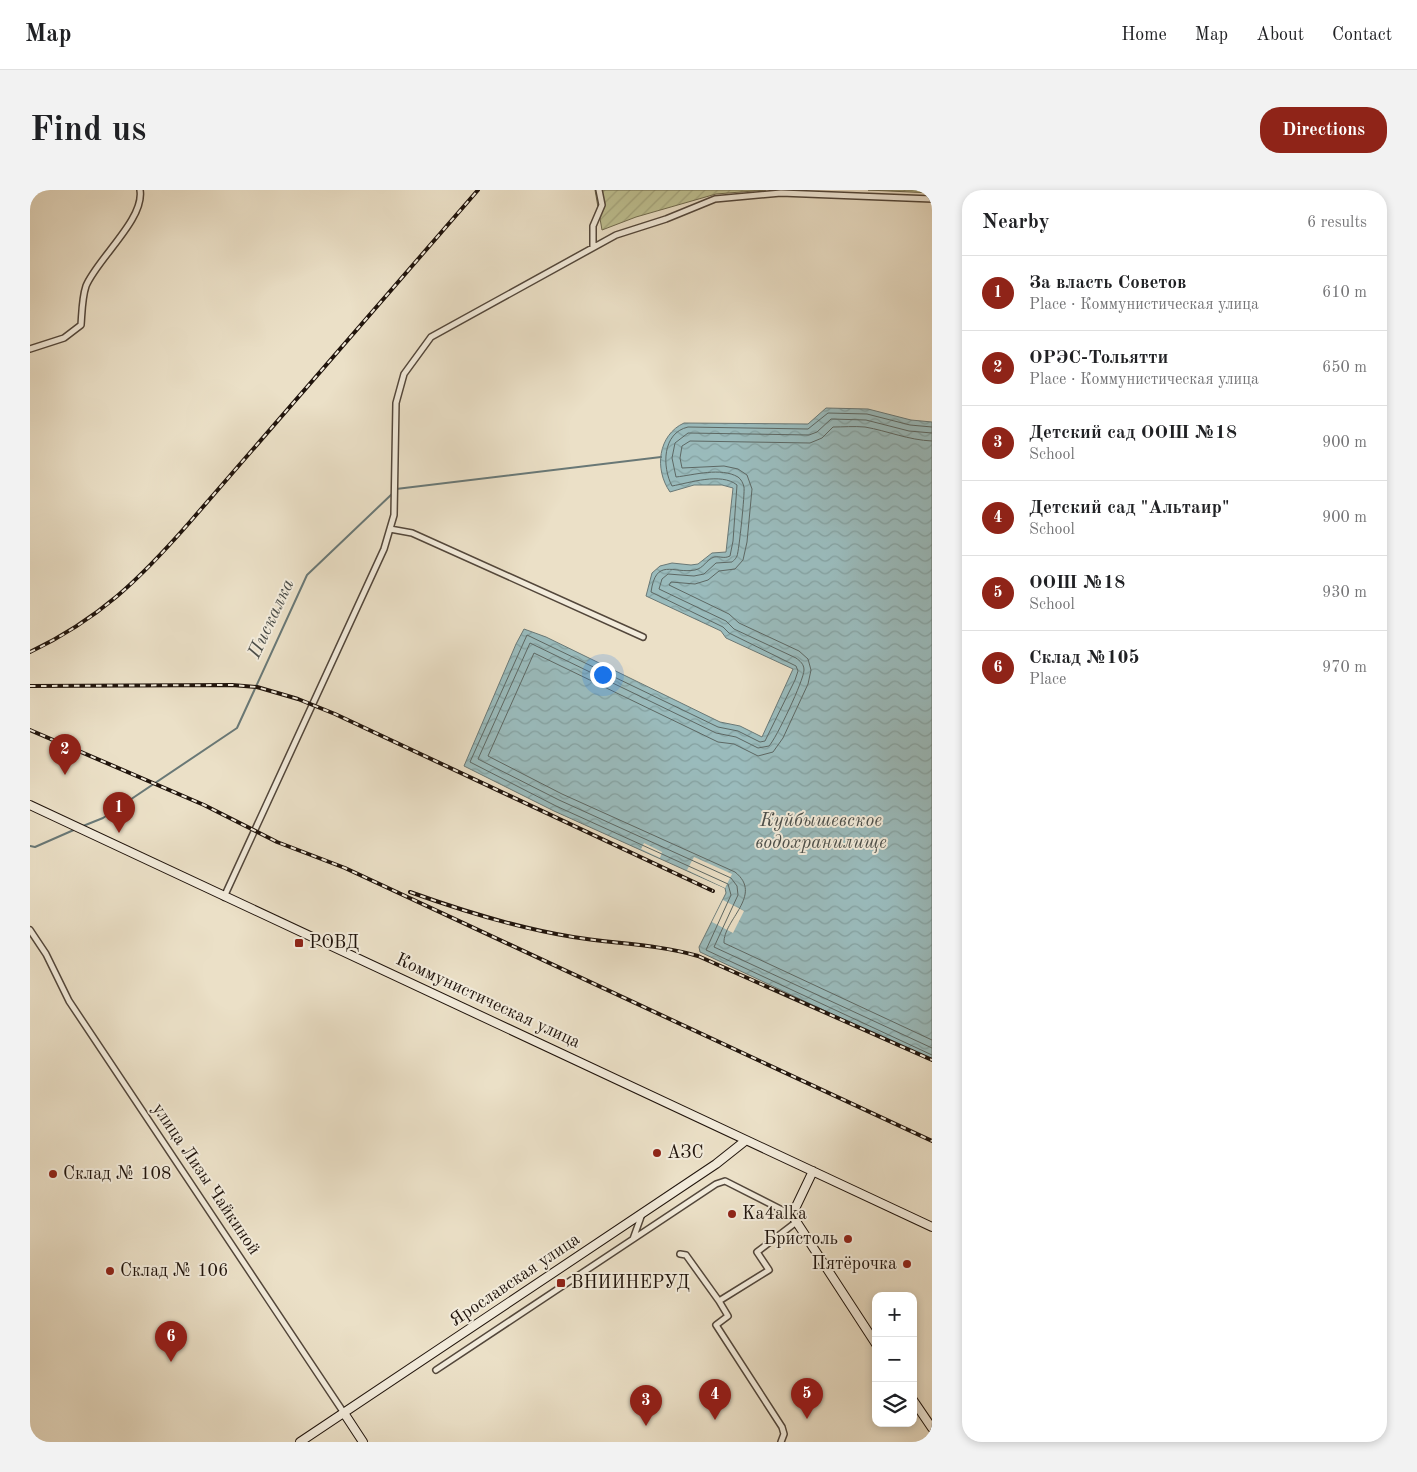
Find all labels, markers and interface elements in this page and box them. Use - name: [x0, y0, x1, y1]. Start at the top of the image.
- text: Map: [25, 23, 72, 47]
- text: Home: [1121, 26, 1167, 44]
- text: Map: [1195, 26, 1228, 44]
- text: About: [1256, 26, 1304, 44]
- text: Contact: [1332, 26, 1392, 44]
- button: Directions: [1260, 107, 1387, 153]
- text: Find us: [30, 113, 146, 148]
- text: Nearby: [982, 212, 1050, 233]
- text: 6 results: [1307, 215, 1367, 231]
- text: За власть Советов: [1029, 274, 1187, 293]
- text: 1: [993, 285, 1003, 301]
- text: 610 m: [1322, 285, 1367, 301]
- text: Place · Коммунистическая улица: [1029, 297, 1259, 313]
- text: ОРЭС-Тольятти: [1029, 349, 1168, 368]
- text: 2: [993, 360, 1003, 376]
- text: 650 m: [1322, 360, 1367, 376]
- text: Place · Коммунистическая улица: [1029, 372, 1259, 388]
- text: Детский сад ООШ №18: [1029, 424, 1237, 443]
- text: 3: [993, 435, 1003, 451]
- text: 900 m: [1322, 435, 1367, 451]
- text: School: [1029, 447, 1075, 463]
- text: Детский сад "Альтаир": [1029, 499, 1229, 518]
- text: 4: [993, 510, 1003, 526]
- text: 900 m: [1322, 510, 1367, 526]
- text: School: [1029, 522, 1075, 538]
- text: ООШ №18: [1029, 574, 1125, 593]
- water label: Пискалка: [245, 576, 299, 662]
- text: 5: [993, 585, 1003, 601]
- text: 930 m: [1322, 585, 1367, 601]
- text: School: [1029, 597, 1075, 613]
- text: Склад №105: [1029, 649, 1140, 668]
- text: 6: [993, 660, 1003, 676]
- text: 970 m: [1322, 660, 1367, 676]
- your location: [590, 662, 616, 688]
- text: Place: [1029, 672, 1066, 688]
- pin: 2: [49, 734, 81, 775]
- pin: 1: [103, 792, 135, 833]
- water label: Куйбышевское водохранилище: [755, 811, 887, 853]
- place label: РОВД: [309, 934, 359, 952]
- marker: РОВД: [293, 937, 305, 949]
- street label: Коммунистическая улица: [393, 950, 583, 1052]
- street label: улица Лизы Чайкиной: [149, 1100, 263, 1258]
- place label: АЗС: [667, 1144, 703, 1162]
- marker: АЗС: [651, 1147, 663, 1159]
- place label: Склад № 108: [63, 1165, 172, 1183]
- marker: Склад № 108: [47, 1168, 59, 1180]
- place label: Ka4alka: [742, 1205, 807, 1223]
- marker: Ka4alka: [726, 1208, 738, 1220]
- street label: Ярославская улица: [447, 1230, 583, 1330]
- place label: Бристоль: [764, 1230, 838, 1248]
- marker: Бристоль: [842, 1233, 854, 1245]
- place label: Пятёрочка: [812, 1255, 897, 1273]
- marker: Пятёрочка: [901, 1258, 913, 1270]
- place label: Склад № 106: [120, 1262, 229, 1280]
- marker: Склад № 106: [104, 1265, 116, 1277]
- place label: ВНИИНЕРУД: [571, 1274, 690, 1292]
- marker: ВНИИНЕРУД: [555, 1277, 567, 1289]
- map controls: [872, 1292, 917, 1427]
- button: +: [872, 1292, 917, 1337]
- pin: 6: [155, 1321, 187, 1362]
- button: −: [872, 1337, 917, 1382]
- pin: 5: [791, 1378, 823, 1419]
- pin: 4: [699, 1379, 731, 1420]
- button: layers: [872, 1382, 917, 1427]
- pin: 3: [630, 1385, 662, 1426]

